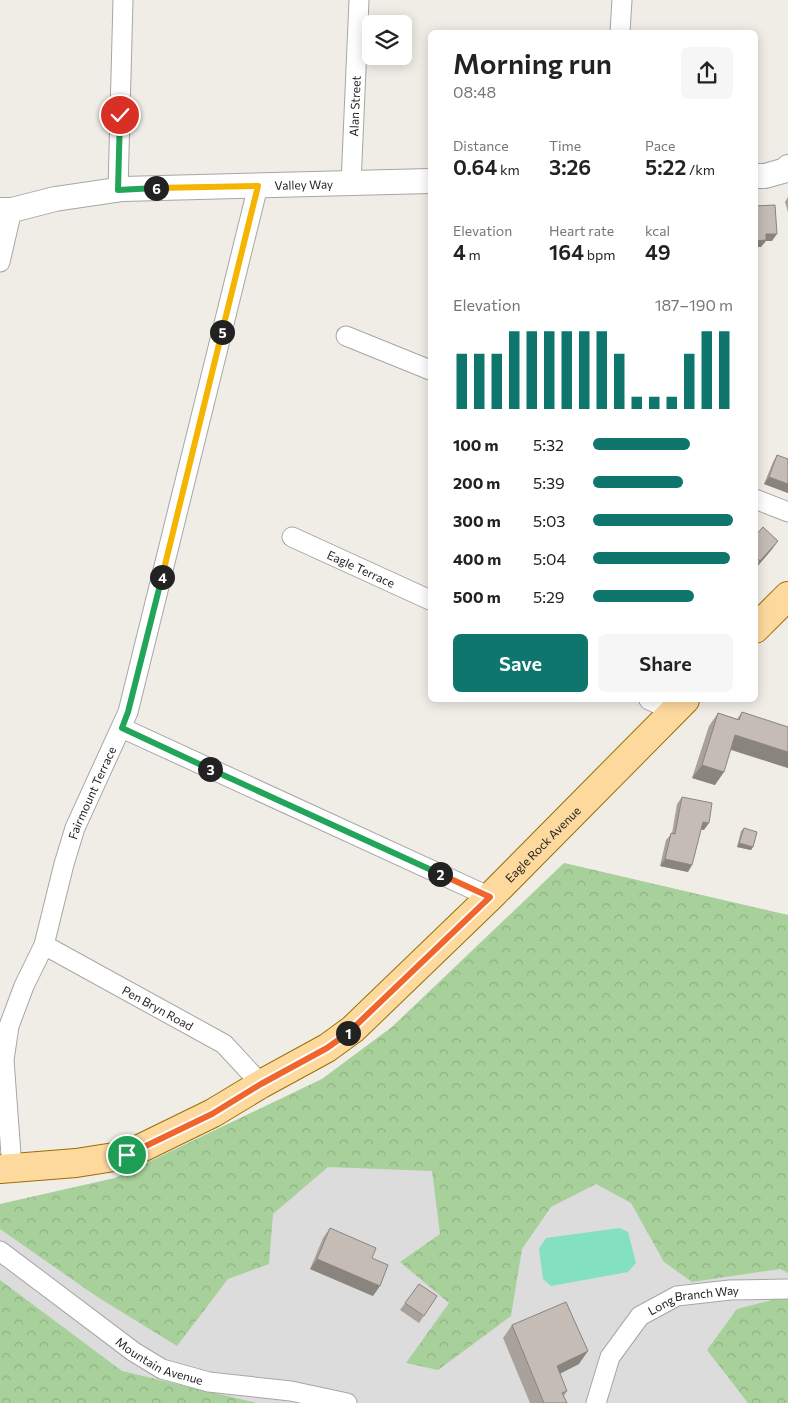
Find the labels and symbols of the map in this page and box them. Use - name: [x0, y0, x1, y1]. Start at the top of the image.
- street label: Alan Street: [346, 75, 363, 137]
- pin: [99, 94, 141, 136]
- pin: 6: [144, 176, 168, 200]
- street label: Valley Way: [274, 177, 333, 192]
- pin: 5: [210, 320, 234, 344]
- street label: Eagle Terrace: [325, 547, 397, 590]
- pin: 4: [150, 564, 174, 590]
- street label: Fairmount Terrace: [65, 744, 118, 841]
- pin: 3: [198, 756, 222, 782]
- street label: Eagle Rock Avenue: [502, 803, 583, 885]
- pin: 2: [428, 862, 452, 886]
- street label: Pen Bryn Road: [120, 983, 196, 1033]
- pin: 1: [336, 1020, 360, 1046]
- pin: [106, 1134, 148, 1176]
- street label: Long Branch Way: [645, 1283, 739, 1317]
- street label: Mountain Avenue: [113, 1334, 205, 1387]

